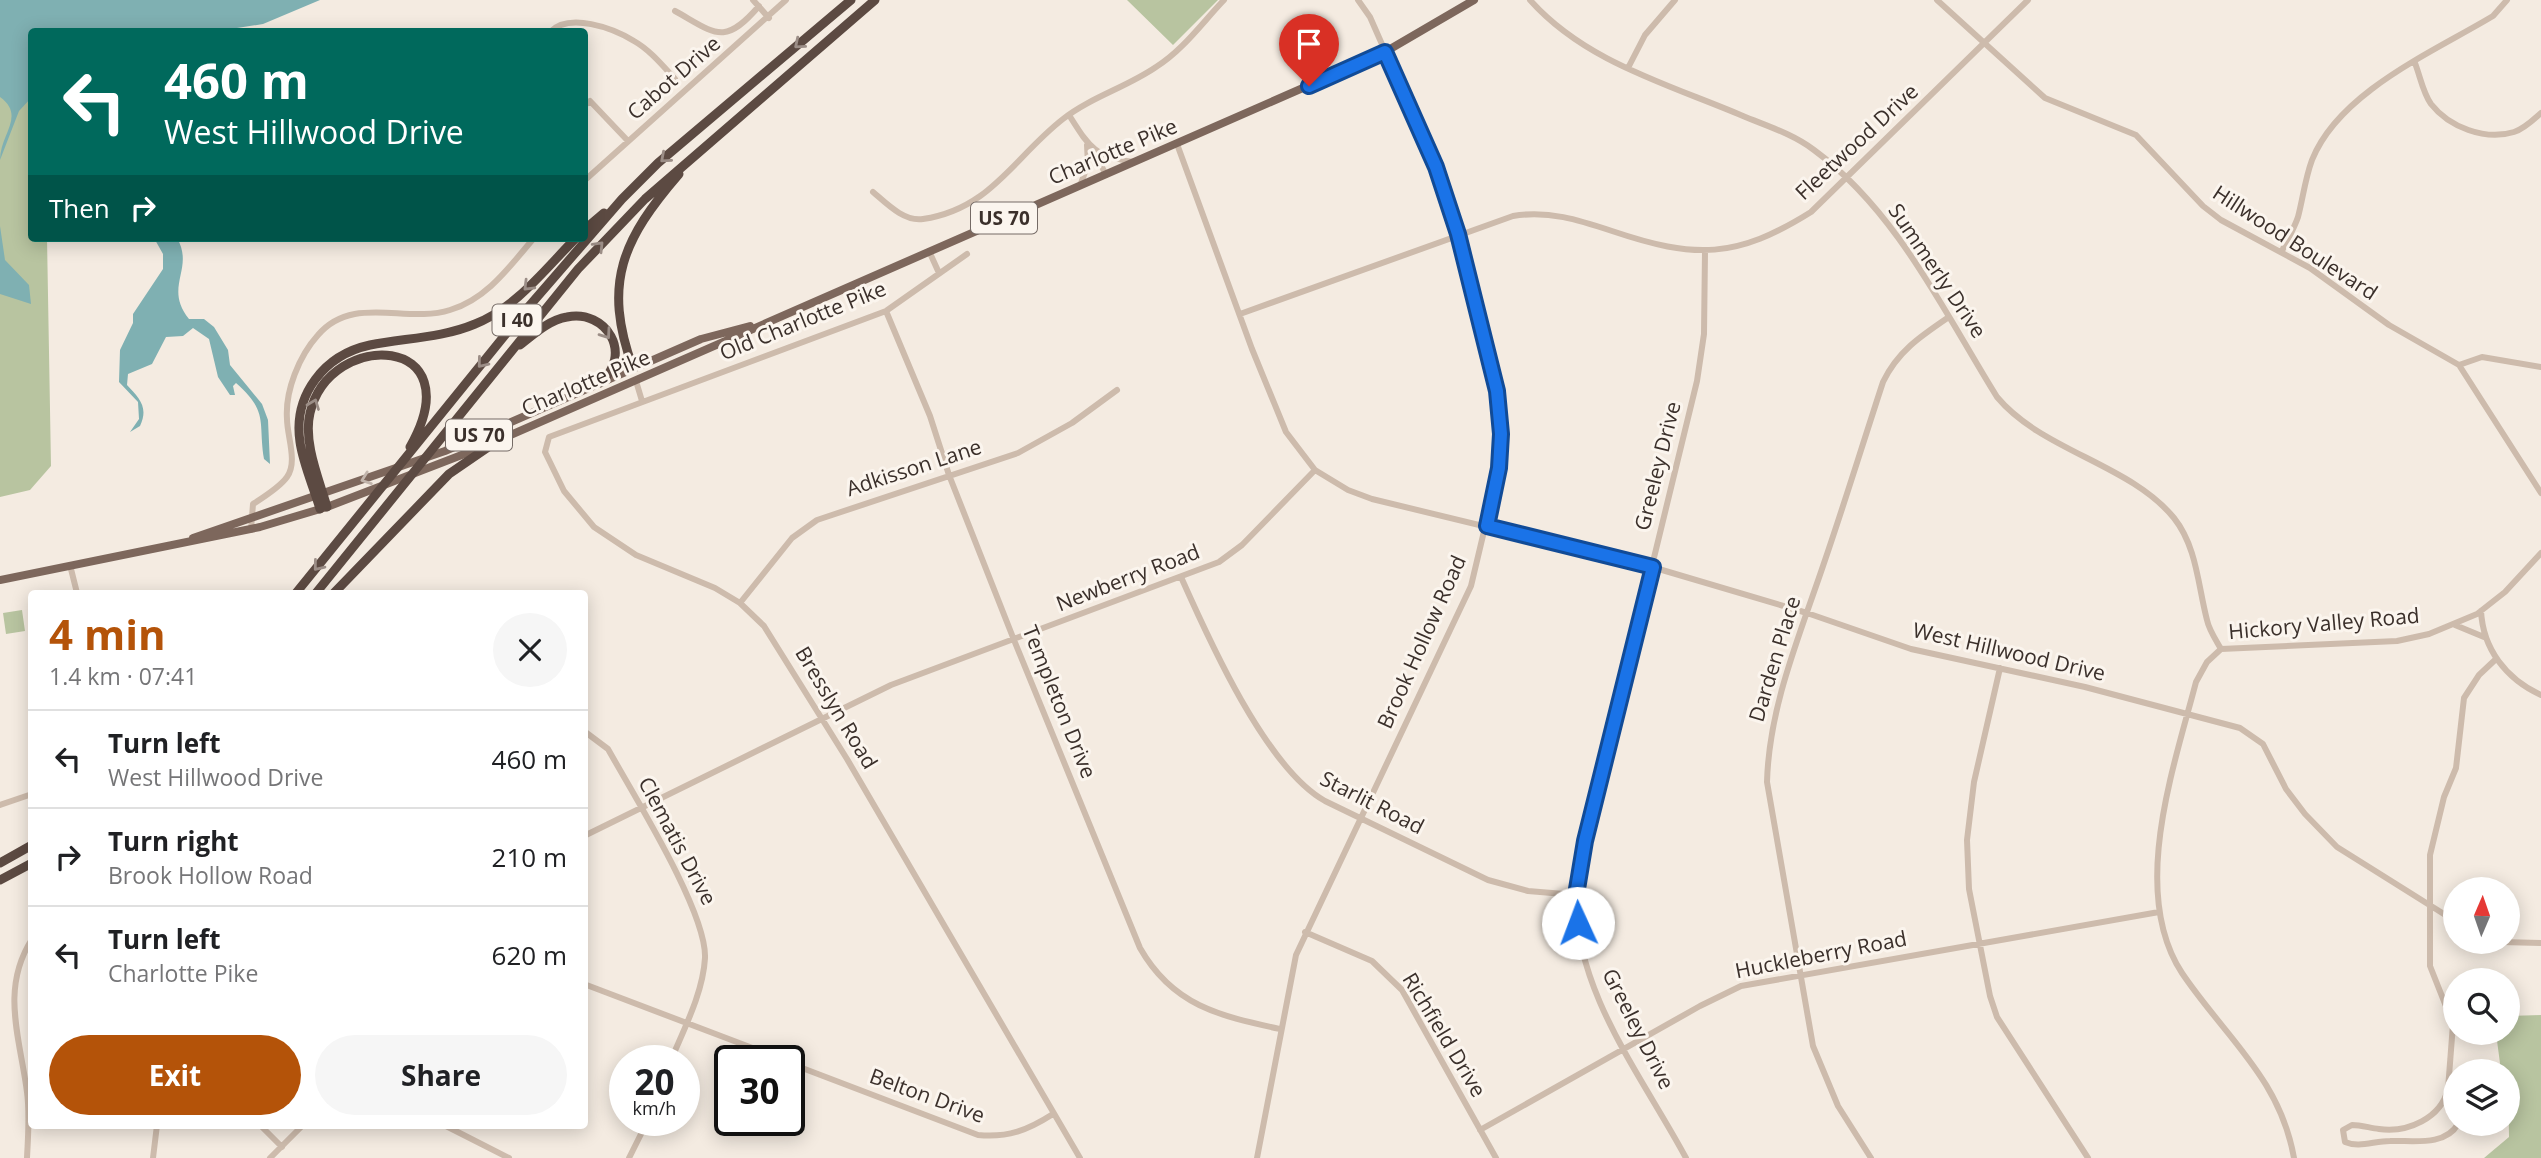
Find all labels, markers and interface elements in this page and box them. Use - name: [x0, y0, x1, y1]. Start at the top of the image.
- pin: [1279, 14, 1339, 86]
- icon: arrive: [1290, 25, 1328, 63]
- street label: Cabot Drive: [621, 29, 726, 125]
- one-way arrow: [794, 36, 807, 48]
- text: 460 m: [164, 47, 309, 113]
- icon: left: [49, 56, 140, 147]
- street label: Fleetwood Drive: [1789, 77, 1924, 206]
- text: West Hillwood Drive: [164, 110, 464, 153]
- street label: Charlotte Pike: [1044, 111, 1181, 191]
- one-way arrow: [660, 150, 673, 162]
- street label: Hillwood Boulevard: [2208, 178, 2383, 306]
- icon: right: [124, 189, 162, 227]
- text: Then: [49, 190, 110, 226]
- street label: Summerly Drive: [1883, 198, 1993, 343]
- road number: US 70: [971, 202, 1037, 233]
- one-way arrow: [591, 242, 604, 255]
- street label: Old Charlotte Pike: [715, 274, 890, 366]
- one-way arrow: [523, 278, 536, 291]
- road number: I 40: [492, 304, 542, 336]
- one-way arrow: [598, 326, 610, 338]
- street label: Charlotte Pike: [517, 342, 654, 422]
- one-way arrow: [478, 355, 491, 368]
- street label: Greeley Drive: [1627, 398, 1687, 533]
- one-way arrow: [306, 399, 320, 411]
- road number: US 70: [446, 420, 512, 450]
- street label: Adkisson Lane: [842, 432, 985, 502]
- one-way arrow: [360, 471, 373, 485]
- street label: Newberry Road: [1052, 537, 1204, 617]
- street label: Brook Hollow Road: [1370, 550, 1472, 733]
- one-way arrow: [314, 557, 326, 570]
- street label: Darden Place: [1742, 592, 1806, 725]
- street label: Hickory Valley Road: [2227, 601, 2421, 645]
- text: 4 min: [49, 605, 166, 662]
- button: close: [493, 613, 567, 687]
- street label: West Hillwood Drive: [1910, 615, 2108, 687]
- street label: Templeton Drive: [1016, 621, 1103, 782]
- street label: Bresslyn Road: [789, 641, 884, 774]
- text: 1.4 km · 07:41: [49, 660, 197, 692]
- text: Turn left: [108, 725, 220, 761]
- icon: left: [49, 740, 87, 778]
- text: 460 m: [492, 741, 567, 777]
- text: West Hillwood Drive: [108, 761, 324, 793]
- street label: Starlit Road: [1316, 764, 1429, 840]
- street label: Clematis Drive: [632, 772, 723, 909]
- text: Turn right: [108, 823, 239, 859]
- icon: right: [49, 838, 87, 876]
- text: 210 m: [492, 839, 567, 875]
- text: Brook Hollow Road: [108, 859, 313, 891]
- north arrow: [2443, 877, 2520, 954]
- map controls: [2443, 877, 2520, 1136]
- position arrow: [1541, 886, 1615, 960]
- text: Turn left: [108, 921, 220, 957]
- street label: Huckleberry Road: [1733, 924, 1909, 984]
- icon: left: [49, 936, 87, 974]
- text: 620 m: [492, 937, 567, 973]
- text: Charlotte Pike: [108, 957, 258, 989]
- street label: Greeley Drive: [1596, 963, 1681, 1094]
- street label: Richfield Drive: [1397, 967, 1493, 1102]
- button: search: [2443, 968, 2520, 1045]
- button: Exit: [49, 1035, 301, 1115]
- button: Share: [315, 1035, 567, 1115]
- speed limit sign: 30: [714, 1045, 805, 1136]
- text: 20: [634, 1058, 675, 1105]
- button: layers: [2443, 1059, 2520, 1136]
- street label: Belton Drive: [866, 1061, 989, 1129]
- text: km/h: [633, 1096, 676, 1120]

